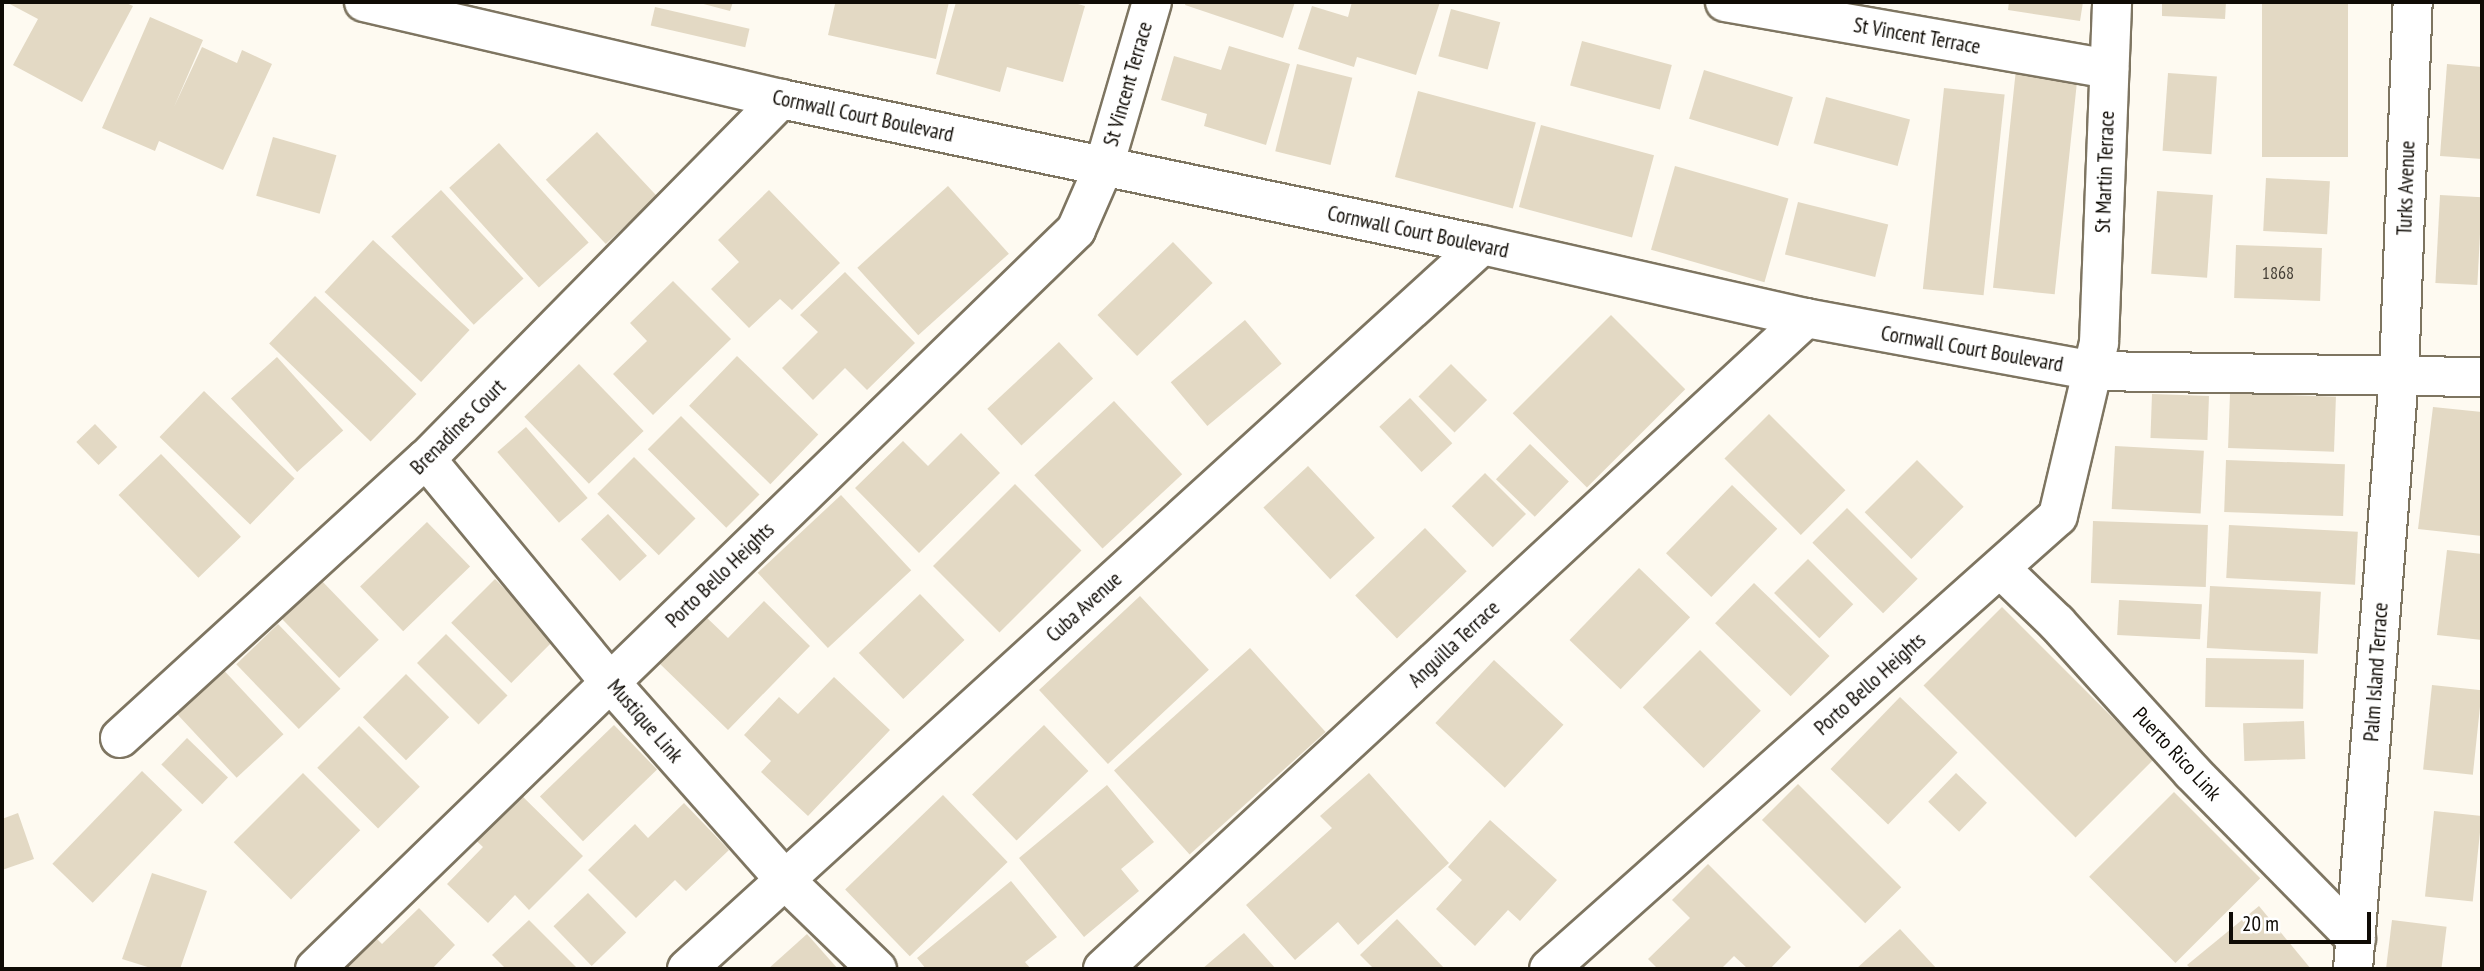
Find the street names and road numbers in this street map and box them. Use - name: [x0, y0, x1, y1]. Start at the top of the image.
- street label: St Vincent Terrace: [1851, 12, 1983, 60]
- street label: St Vincent Terrace: [1098, 18, 1158, 150]
- street label: Cornwall Court Boulevard: [770, 84, 956, 148]
- street label: St Martin Terrace: [2090, 110, 2120, 234]
- street label: Turks Avenue: [2392, 140, 2420, 236]
- street label: Cornwall Court Boulevard: [1325, 200, 1511, 264]
- street label: Cornwall Court Boulevard: [1879, 321, 2065, 377]
- street label: Brenadines Court: [405, 374, 511, 480]
- street label: Porto Bello Heights: [661, 517, 779, 633]
- street label: Cuba Avenue: [1041, 566, 1127, 648]
- street label: Anguilla Terrace: [1403, 595, 1505, 693]
- street label: Palm Island Terrace: [2359, 601, 2393, 743]
- street label: Porto Bello Heights: [1809, 628, 1931, 740]
- street label: Mustique Link: [602, 674, 688, 768]
- street label: Puerto Rico Link: [2128, 702, 2226, 806]

